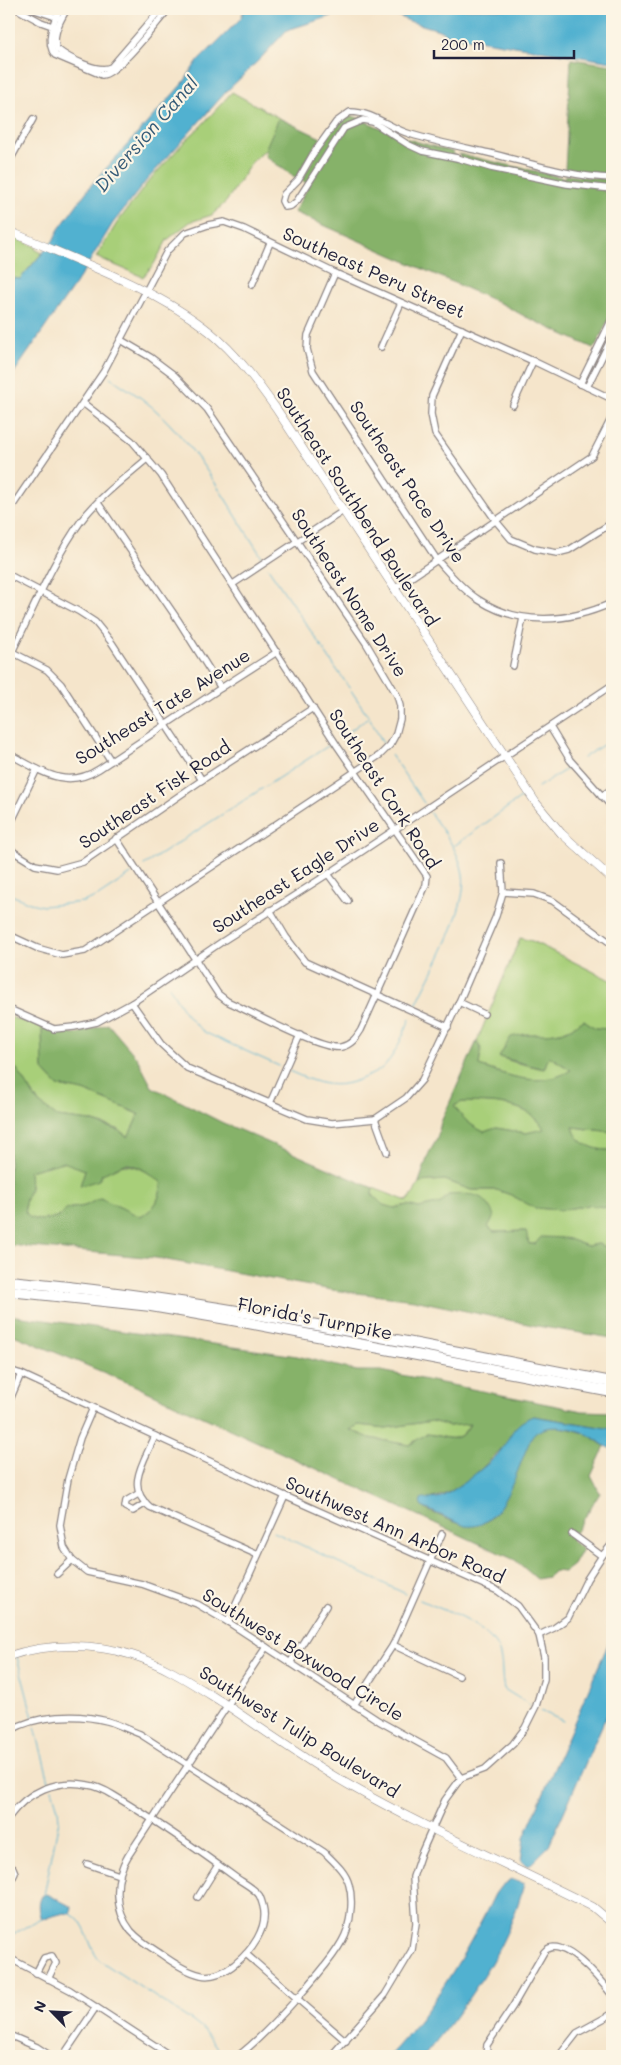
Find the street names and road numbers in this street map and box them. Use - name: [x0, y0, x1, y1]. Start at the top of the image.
- street label: Southeast Peru Street: [279, 221, 470, 323]
- street label: Southeast Southbend Boulevard: [271, 382, 444, 631]
- street label: Southeast Pace Drive: [345, 396, 471, 567]
- street label: Southeast Nome Drive: [286, 504, 413, 681]
- street label: Southeast Tate Avenue: [71, 642, 254, 770]
- street label: Southeast Cork Road: [324, 704, 446, 873]
- street label: Southeast Fisk Road: [74, 734, 235, 854]
- street label: Southeast Eagle Drive: [207, 812, 384, 938]
- street label: Florida's Turnpike: [236, 1291, 395, 1345]
- street label: Southwest Ann Arbor Road: [282, 1470, 509, 1588]
- street label: Southwest Boxwood Circle: [198, 1582, 409, 1726]
- street label: Southwest Tulip Boulevard: [195, 1660, 404, 1803]

